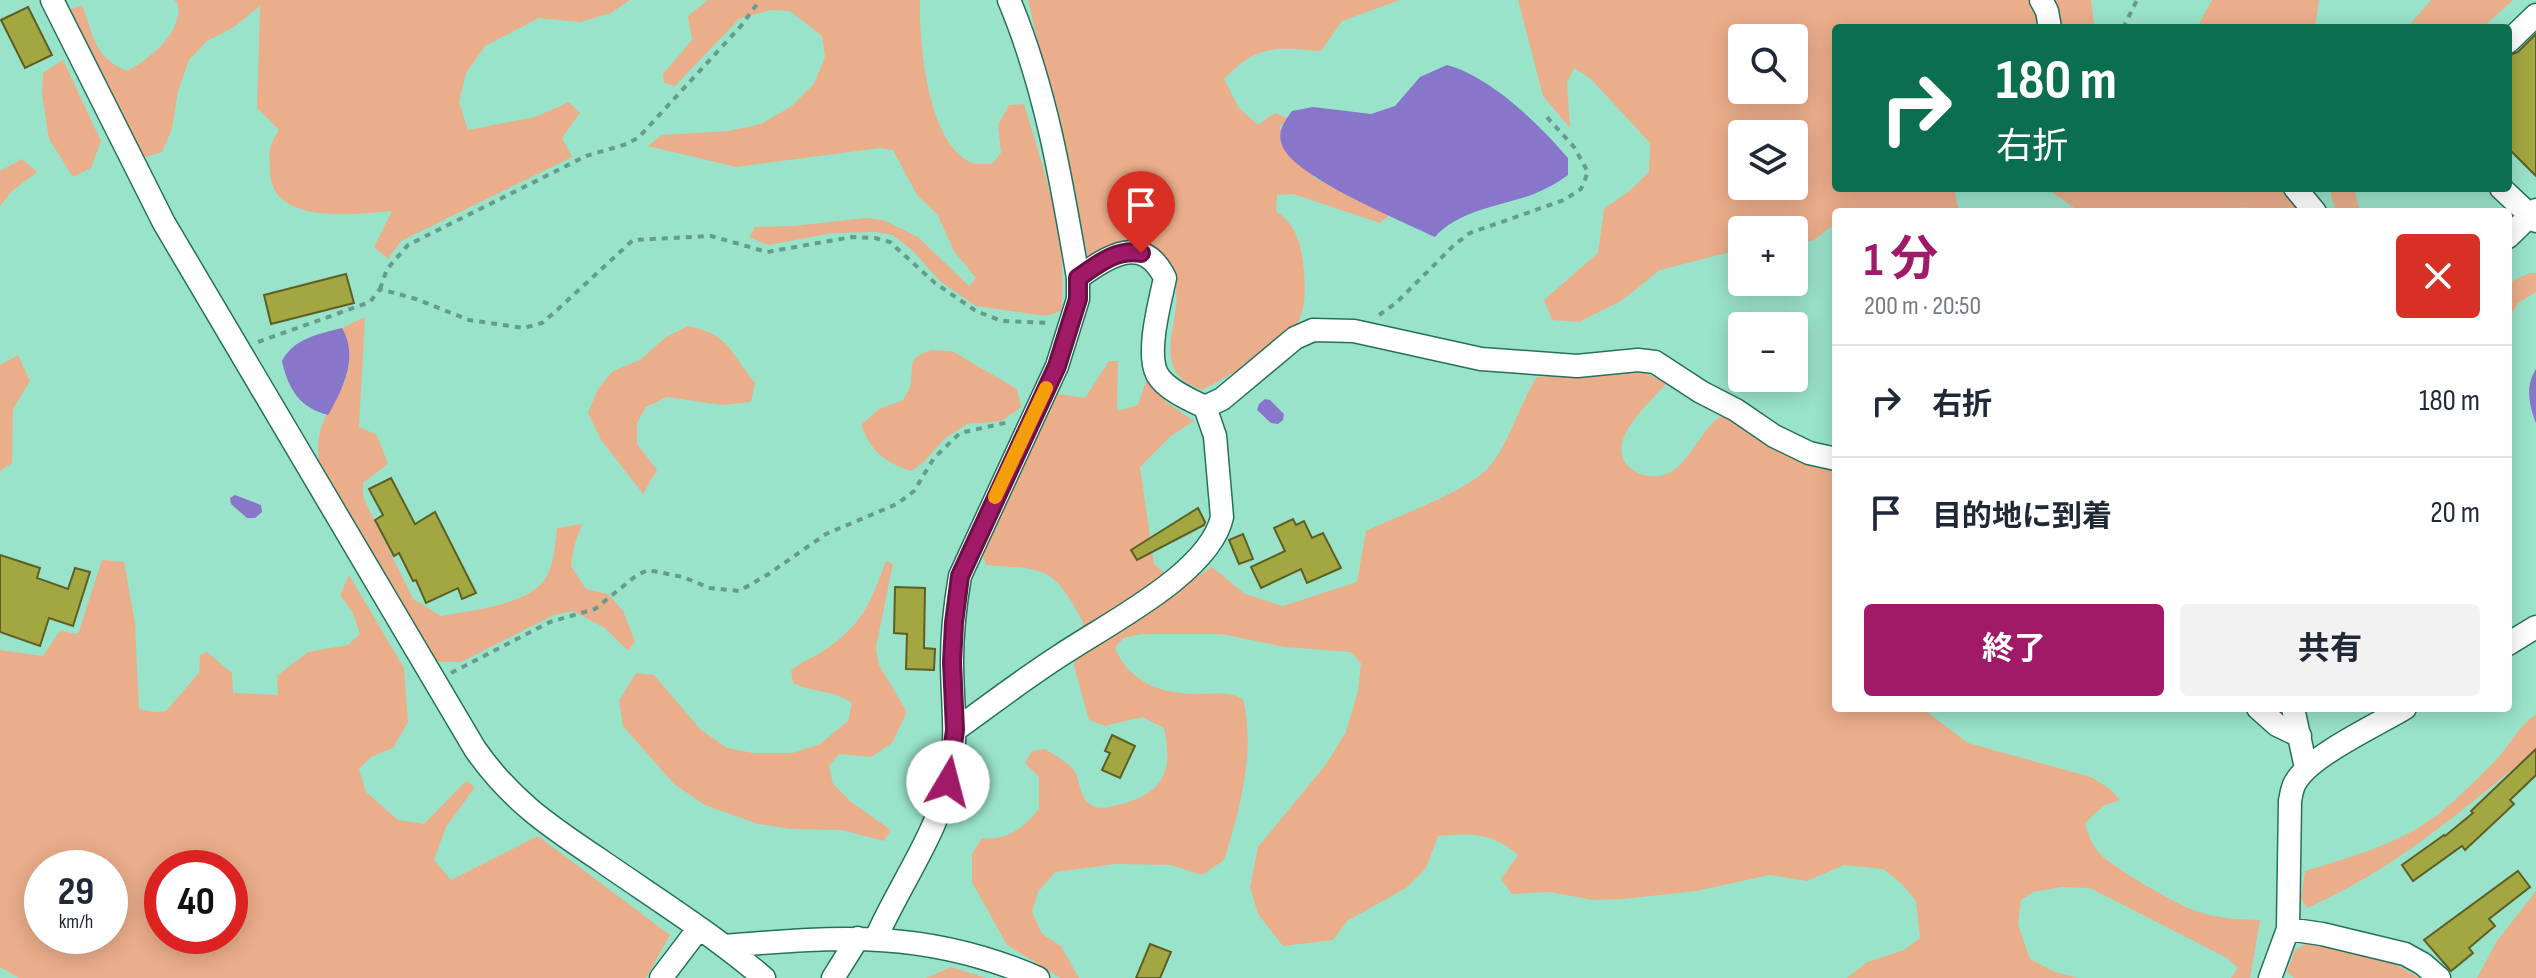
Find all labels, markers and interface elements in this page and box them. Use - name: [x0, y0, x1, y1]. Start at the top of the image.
- map controls: [1728, 24, 1808, 392]
- button: search: [1728, 24, 1808, 104]
- text: 180 m: [1996, 48, 2117, 115]
- icon: right: [1864, 56, 1968, 160]
- button: layers: [1728, 120, 1808, 200]
- text: 右折: [1996, 126, 2068, 169]
- pin: [1107, 171, 1175, 253]
- icon: arrive: [1119, 183, 1163, 227]
- button: +: [1728, 216, 1808, 296]
- text: 1 分: [1864, 232, 1938, 289]
- button: close: [2396, 234, 2480, 318]
- text: 200 m · 20:50: [1864, 291, 1981, 322]
- button: −: [1728, 312, 1808, 392]
- icon: right: [1864, 379, 1908, 423]
- text: 180 m: [2419, 383, 2480, 419]
- text: 右折: [1932, 387, 1992, 423]
- icon: arrive: [1864, 491, 1908, 535]
- text: 20 m: [2430, 495, 2480, 531]
- text: 目的地に到着: [1932, 499, 2112, 535]
- button: 終了: [1864, 604, 2164, 696]
- button: 共有: [2180, 604, 2480, 696]
- position arrow: [906, 740, 990, 824]
- speed limit sign: 40: [144, 850, 248, 954]
- text: 29: [58, 868, 94, 916]
- text: km/h: [59, 910, 93, 934]

